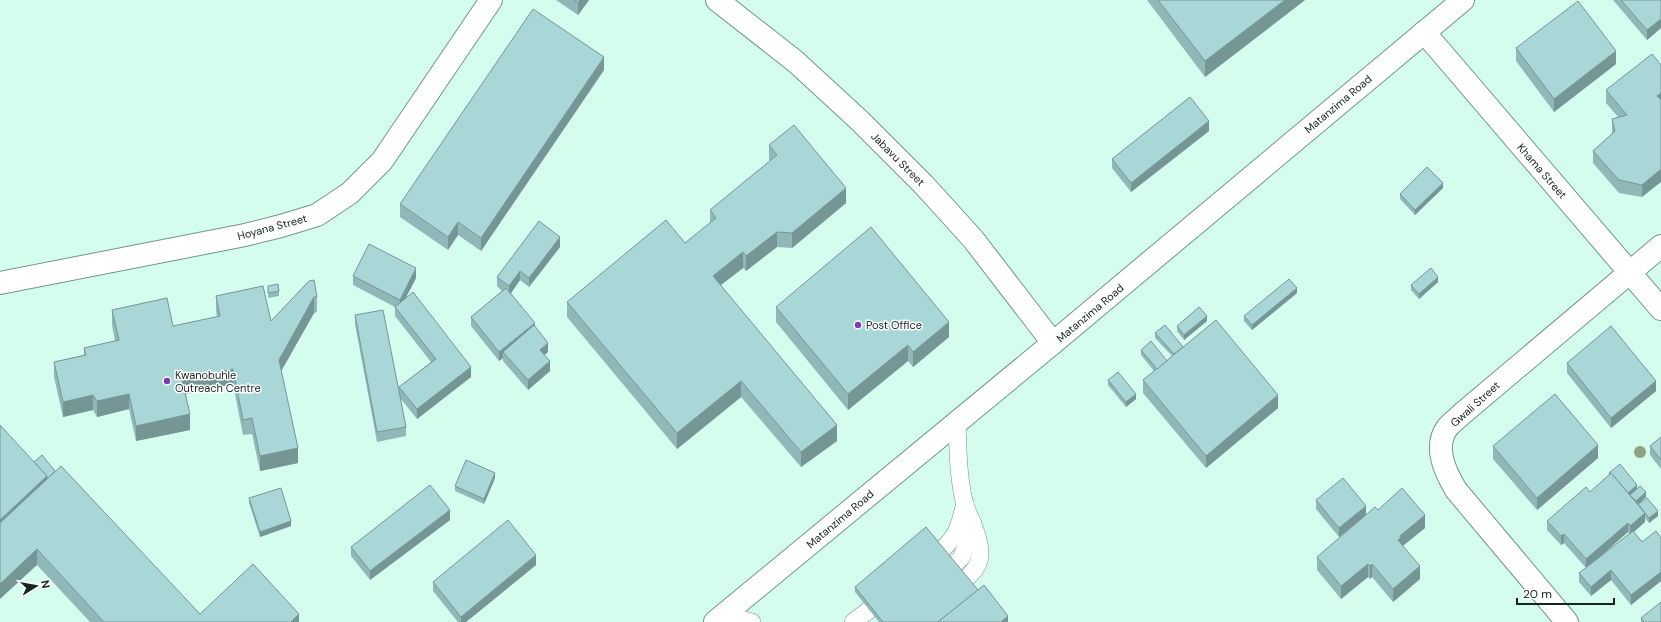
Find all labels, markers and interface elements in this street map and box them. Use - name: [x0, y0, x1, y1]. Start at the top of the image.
- street label: Matanzima Road: [1301, 72, 1375, 136]
- street label: Jabavu Street: [868, 129, 928, 189]
- street label: Khama Street: [1514, 141, 1570, 201]
- street label: Hoyana Street: [236, 211, 308, 243]
- street label: Matanzima Road: [1053, 281, 1127, 345]
- place label: Post Office: [866, 318, 922, 332]
- marker: Post Office: [853, 320, 863, 330]
- place label: Kwanobuhle Outreach Centre: [175, 368, 261, 395]
- marker: Kwanobuhle Outreach Centre: [162, 376, 172, 386]
- street label: Gwali Street: [1447, 378, 1503, 430]
- street label: Matanzima Road: [803, 487, 877, 551]
- north arrow: [16, 566, 56, 606]
- text: N: [38, 579, 53, 589]
- scale bar: [1517, 580, 1614, 606]
- text: 20 m: [1523, 586, 1552, 602]

